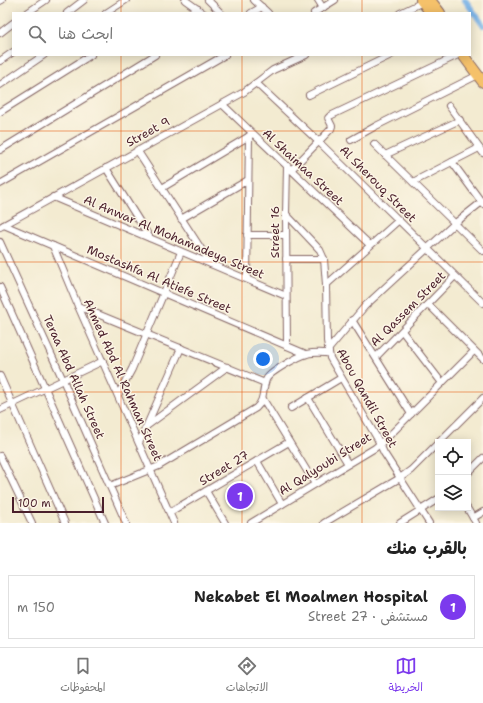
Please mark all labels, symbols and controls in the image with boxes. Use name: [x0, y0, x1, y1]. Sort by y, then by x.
search box: [12, 12, 471, 56]
icon: search: [26, 23, 48, 45]
text: ابحث هنا: [58, 24, 113, 44]
street label: Street 9: [123, 113, 173, 151]
street label: Al Shaimaa Street: [259, 125, 347, 209]
street label: Al Sherouq Street: [336, 142, 420, 226]
street label: Al Anwar Al Mohamadeya Street: [81, 192, 267, 282]
street label: Street 16: [267, 206, 283, 258]
street label: Mostashfa Al Atiefe Street: [84, 241, 234, 317]
street label: Al Qassem Street: [367, 268, 449, 350]
street label: Ahmed Abd Al Rahman Street: [80, 296, 166, 464]
street label: Teraa Abd Allah Street: [39, 313, 109, 441]
street label: Abou Qandil Street: [333, 345, 401, 451]
your location: [253, 349, 273, 369]
street label: Al Qalyoubi Street: [276, 429, 374, 499]
map controls: [435, 439, 471, 511]
button: locate: [435, 439, 471, 475]
street label: Street 27: [196, 447, 252, 489]
button: layers: [435, 475, 471, 511]
pin: 1: [227, 481, 253, 511]
scale bar: [12, 495, 104, 514]
text: 100 m: [18, 496, 51, 511]
text: بالقرب منك: [387, 537, 467, 559]
text: Nekabet El Moalmen Hospital: [194, 587, 428, 607]
text: 150 m: [17, 599, 55, 616]
text: 1: [450, 599, 456, 616]
text: مستشفى · Street 27: [308, 608, 428, 625]
tab: المحفوظات: [60, 655, 105, 697]
tab: الاتجاهات: [226, 655, 268, 697]
tab: الخريطة: [389, 655, 423, 697]

